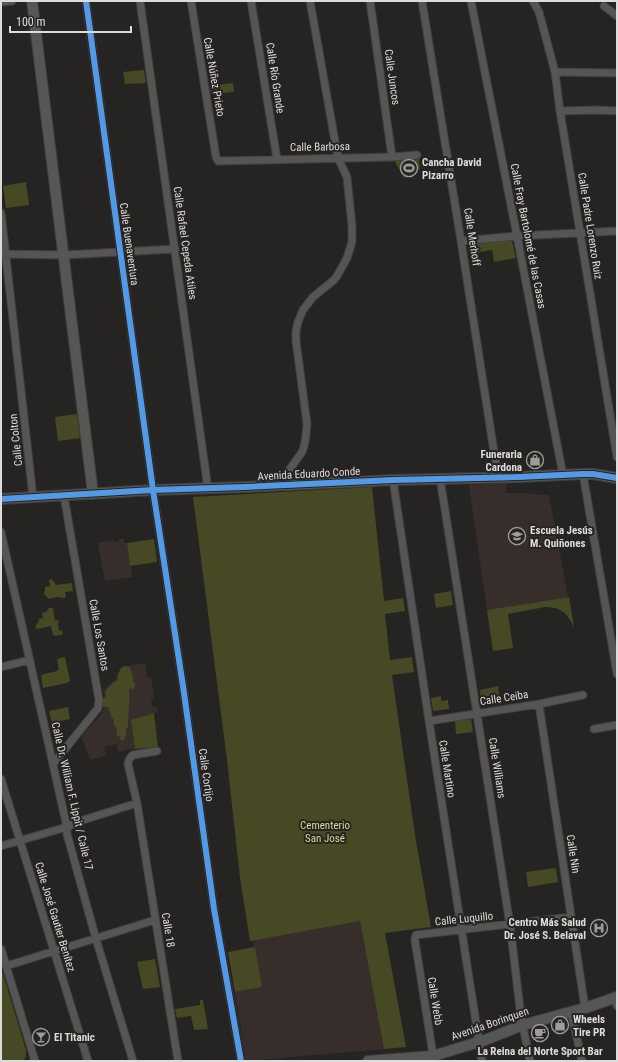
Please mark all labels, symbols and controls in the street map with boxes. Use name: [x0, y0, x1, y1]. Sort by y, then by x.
scale bar: [10, 8, 131, 34]
text: 100 m: [16, 15, 46, 29]
street label: Calle Núñez Prieto: [201, 36, 227, 118]
street label: Calle Río Grande: [263, 42, 287, 114]
street label: Calle Juncos: [382, 48, 402, 106]
street label: Calle Barbosa: [290, 140, 350, 154]
place label: Cancha David Pizarro: [422, 156, 482, 182]
sports icon: Cancha David Pizarro: [399, 158, 419, 178]
street label: Calle Fray Bartolomé de las Casas: [508, 162, 548, 310]
street label: Calle Padre Lorenzo Ruiz: [575, 172, 605, 280]
street label: Calle Rafael Cepeda Atiles: [171, 186, 199, 300]
street label: Calle Buenaventura: [117, 202, 141, 286]
street label: Calle Merhoff: [461, 207, 483, 268]
street label: Calle Colton: [7, 413, 25, 467]
place label: Funeraria Cardona: [481, 448, 522, 474]
shop icon: Funeraria Cardona: [525, 450, 545, 470]
street label: Avenida Eduardo Conde: [257, 465, 361, 483]
place label: Escuela Jesús M. Quiñones: [530, 524, 593, 550]
school or university icon: Escuela Jesús M. Quiñones: [507, 526, 527, 546]
street label: Calle Los Santos: [86, 598, 112, 672]
street label: Calle Ceiba: [479, 688, 529, 708]
street label: Calle Dr. William F. Lippit / Calle 17: [49, 721, 95, 871]
street label: Calle Williams: [486, 737, 508, 799]
street label: Calle Martino: [436, 739, 458, 799]
street label: Calle Cortijo: [196, 748, 216, 803]
park label: Cementerio San José: [300, 819, 350, 845]
street label: Calle Nin: [564, 834, 582, 874]
street label: Calle José Gautier Benítez: [32, 861, 78, 974]
street label: Calle Luquillo: [434, 909, 494, 929]
street label: Calle 18: [159, 912, 177, 948]
place label: Centro Más Salud Dr. José S. Belaval: [504, 916, 586, 942]
hospital icon: Centro Más Salud Dr. José S. Belaval: [589, 918, 609, 938]
street label: Calle Webb: [425, 976, 445, 1026]
street label: Avenida Borinquen: [450, 1005, 530, 1043]
place label: Wheels Tire PR: [573, 1013, 605, 1039]
shop icon: Wheels Tire PR: [550, 1015, 570, 1035]
cafe icon: La Reina del Norte Sport Bar: [530, 1023, 550, 1043]
bar icon: El Titanic: [31, 1027, 51, 1047]
place label: El Titanic: [54, 1031, 95, 1044]
place label: La Reina del Norte Sport Bar: [477, 1045, 603, 1058]

